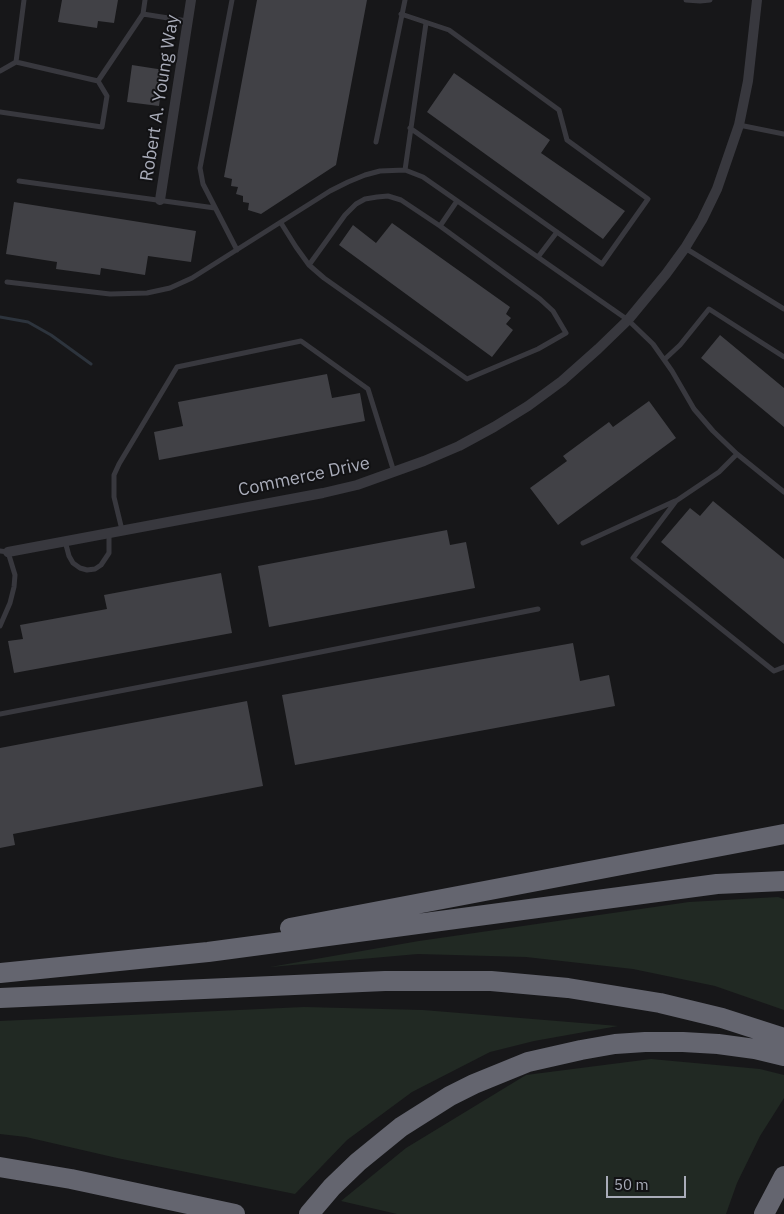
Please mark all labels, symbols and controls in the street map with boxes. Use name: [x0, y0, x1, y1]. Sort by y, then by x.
street label: Robert A. Young Way: [136, 13, 184, 183]
street label: Commerce Drive: [236, 453, 372, 501]
scale bar: [609, 1166, 689, 1198]
text: 50 m: [614, 1175, 649, 1194]

